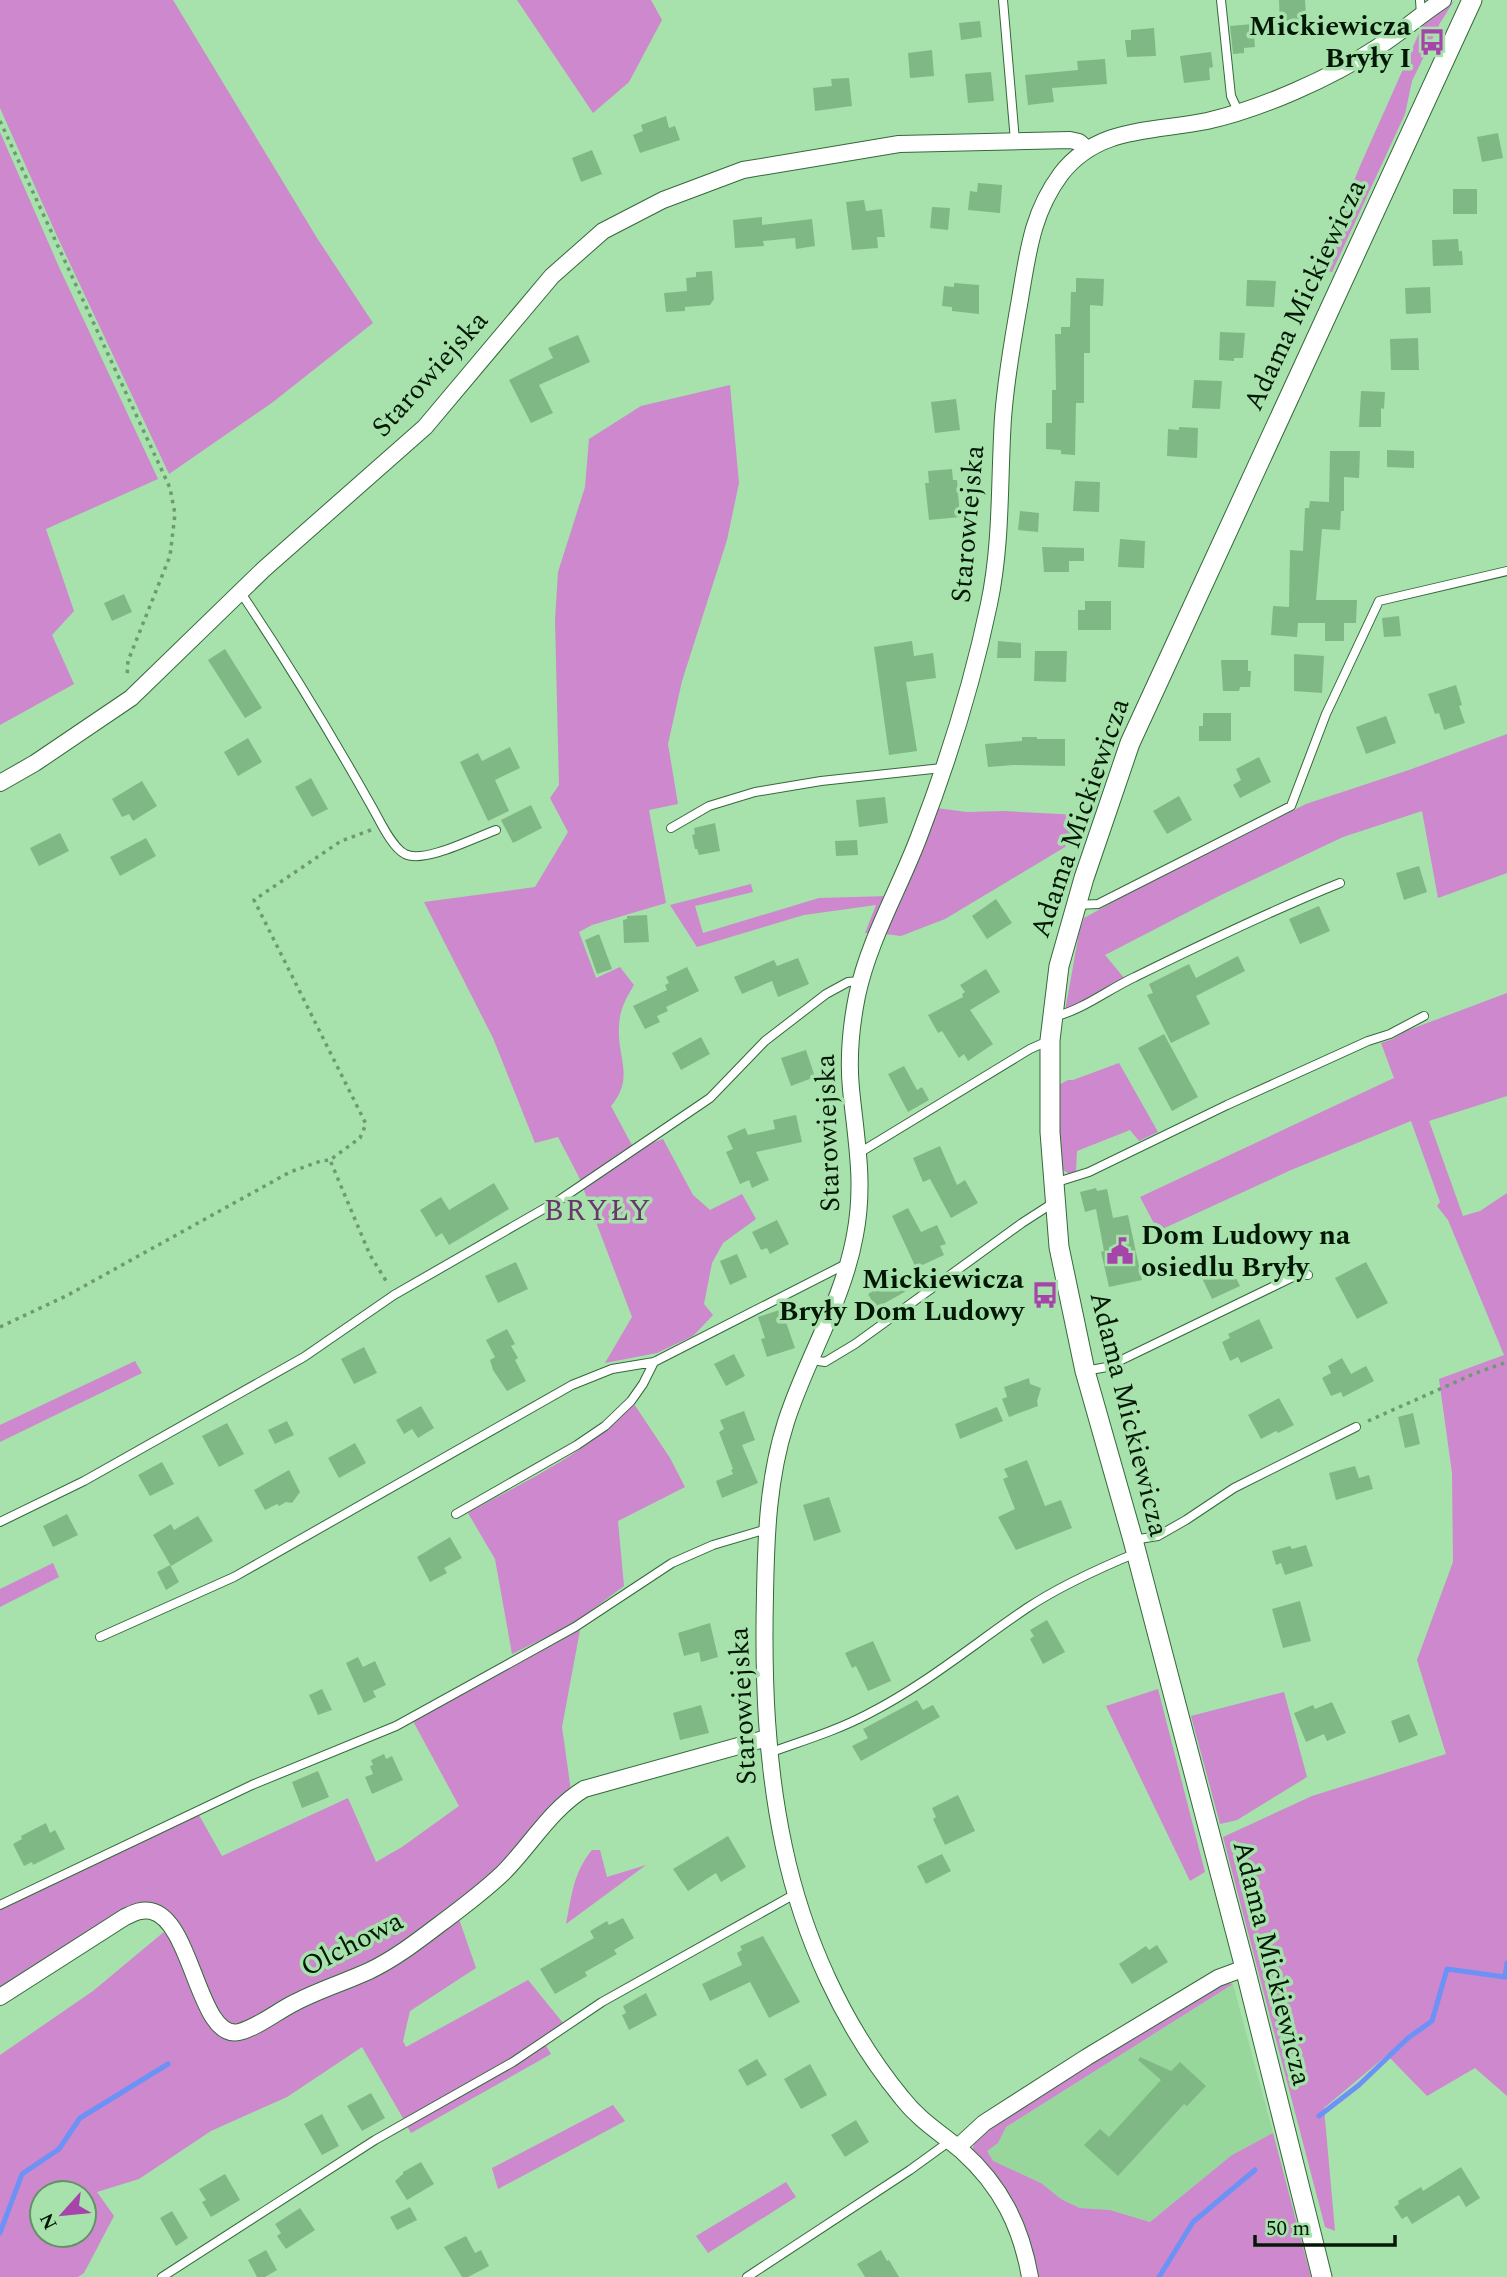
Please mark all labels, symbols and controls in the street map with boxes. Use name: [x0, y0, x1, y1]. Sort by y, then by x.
place label: Mickiewicza Bryły I: [1249, 5, 1412, 80]
bus stop icon: Mickiewicza Bryły I: [1417, 27, 1447, 57]
street label: Adama Mickiewicza: [1232, 172, 1378, 418]
street label: Starowiejska: [361, 301, 499, 447]
street label: Starowiejska: [940, 443, 996, 605]
street label: Adama Mickiewicza: [1019, 692, 1141, 944]
street label: Starowiejska: [804, 1053, 852, 1213]
district label: BRYŁY: [544, 1188, 652, 1234]
place label: Dom Ludowy na osiedlu Bryły: [1141, 1214, 1351, 1289]
public building icon: Dom Ludowy na osiedlu Bryły: [1105, 1236, 1135, 1266]
place label: Mickiewicza Bryły Dom Ludowy: [778, 1258, 1026, 1333]
bus stop icon: Mickiewicza Bryły Dom Ludowy: [1030, 1280, 1060, 1310]
street label: Adama Mickiewicza: [1078, 1287, 1180, 1541]
street label: Starowiejska: [717, 1626, 769, 1786]
street label: Adama Mickiewicza: [1221, 1836, 1323, 2090]
street label: Olchowa: [293, 1900, 411, 1988]
north arrow: [28, 2179, 98, 2249]
scale bar: [1255, 2204, 1395, 2248]
text: N: [33, 2208, 66, 2235]
text: 50 m: [1266, 2213, 1310, 2245]

